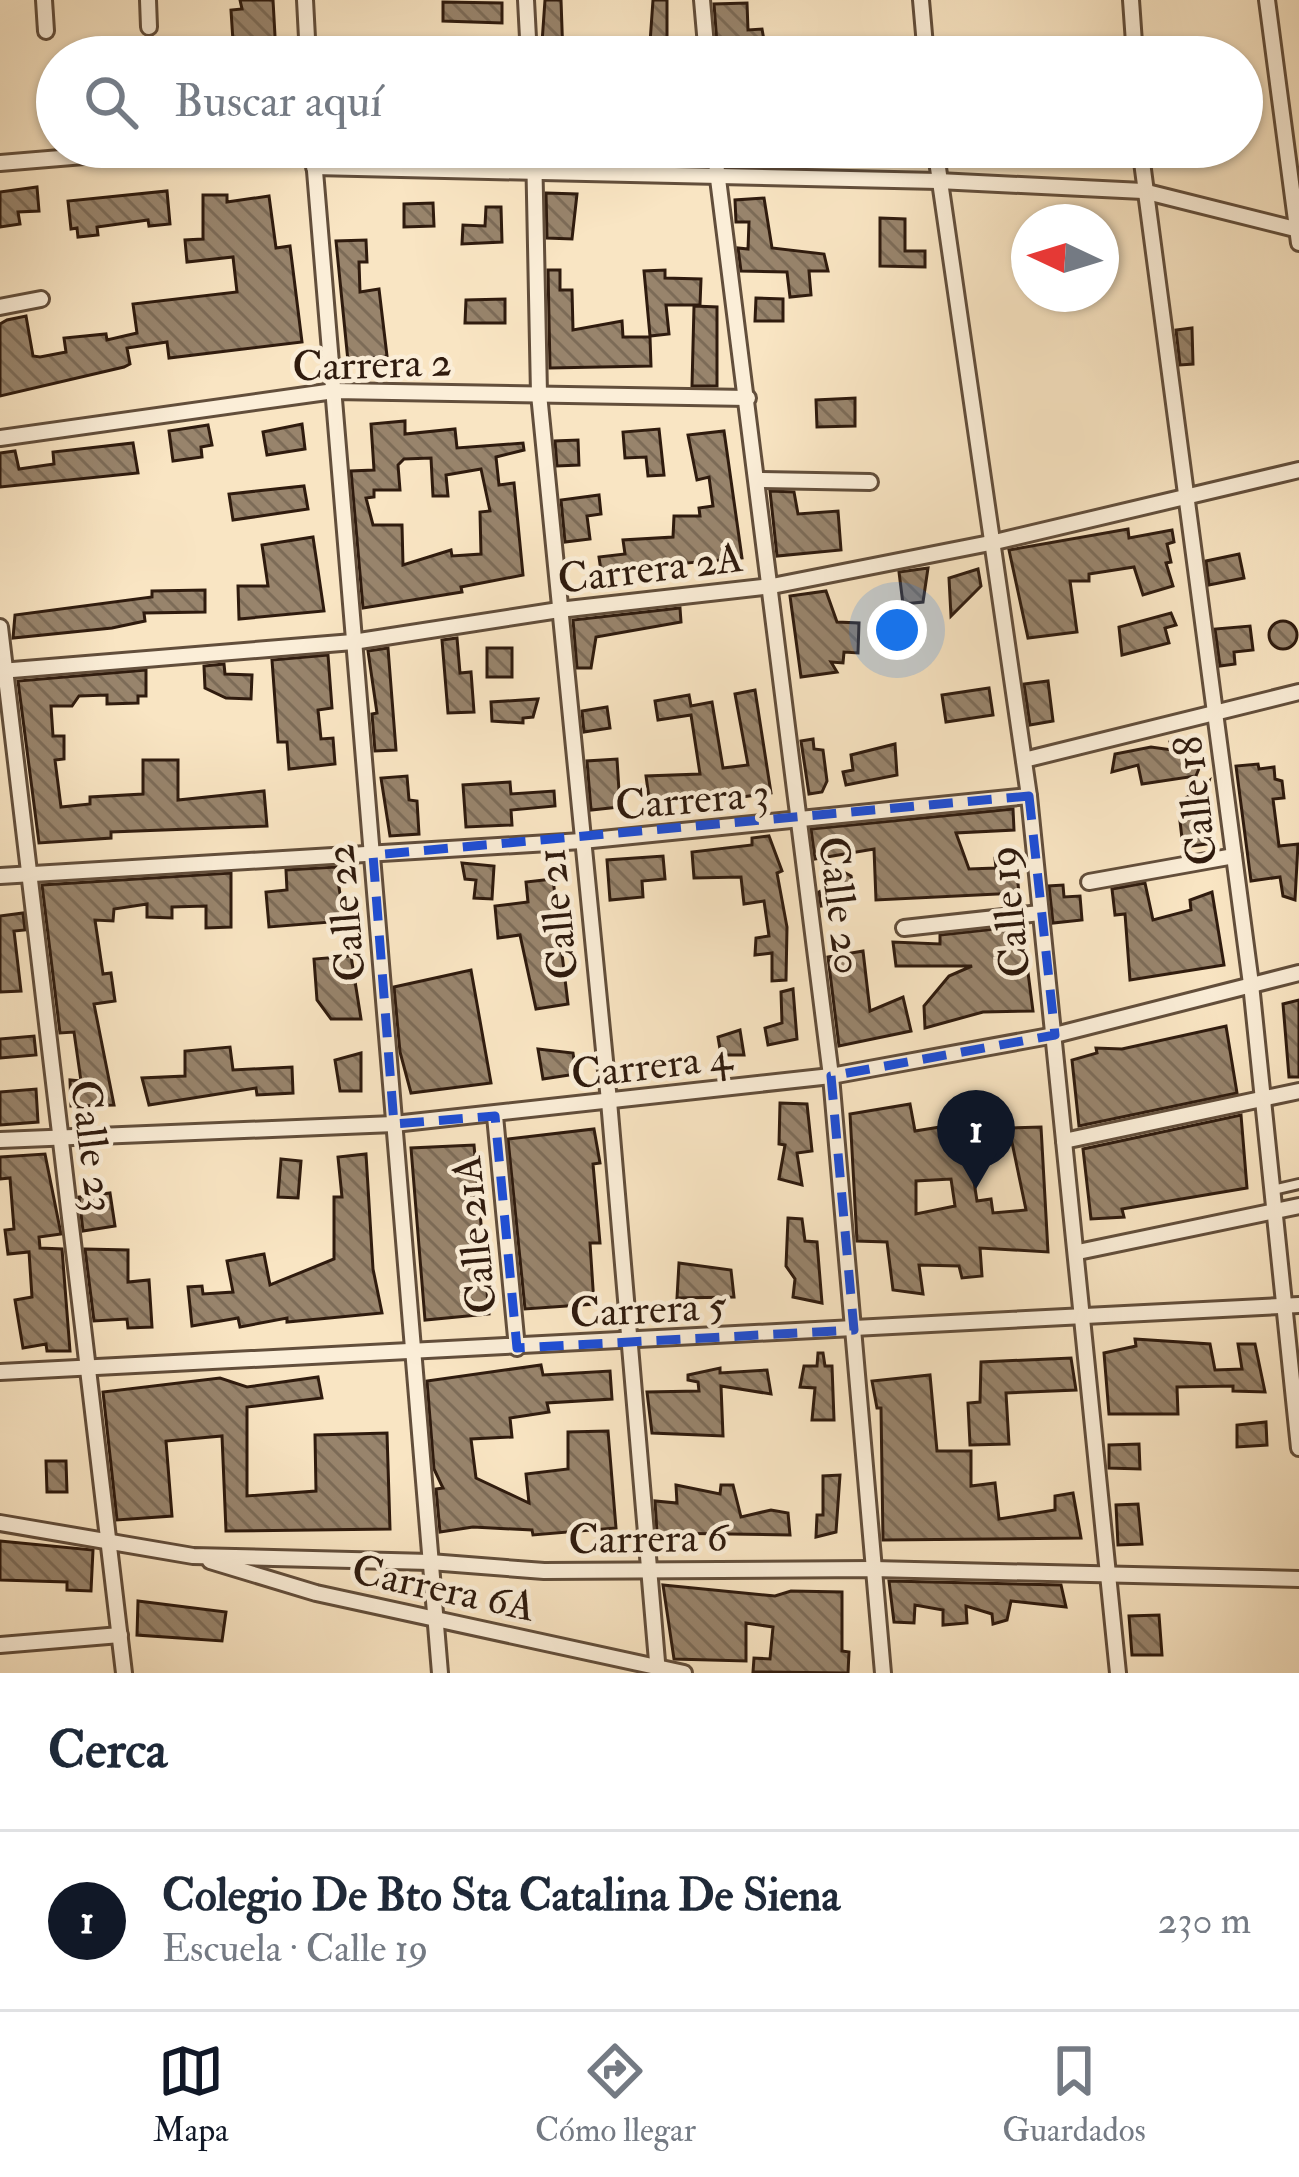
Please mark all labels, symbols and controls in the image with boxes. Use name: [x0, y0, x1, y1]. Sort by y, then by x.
search box: [36, 36, 1263, 168]
icon: search: [78, 69, 144, 135]
text: Buscar aquí: [174, 74, 382, 130]
north arrow: [1011, 204, 1119, 312]
street label: Carrera 2: [291, 336, 453, 394]
street label: Carrera 2A: [555, 532, 746, 606]
your location: [867, 600, 927, 660]
street label: Calle 18: [1162, 733, 1230, 869]
street label: Carrera 3: [613, 767, 771, 833]
street label: Calle 20: [806, 833, 874, 977]
street label: Calle 22: [314, 842, 378, 984]
street label: Calle 19: [977, 843, 1043, 980]
street label: Calle 21: [525, 845, 591, 982]
street label: Carrera 4: [568, 1030, 737, 1102]
street label: Calle 23: [58, 1077, 126, 1215]
pin: 1: [937, 1090, 1015, 1189]
street label: Calle 21A: [441, 1153, 509, 1316]
street label: Carrera 5: [568, 1280, 728, 1340]
street label: Carrera 6: [568, 1512, 730, 1566]
street label: Carrera 6A: [347, 1544, 540, 1634]
text: Cerca: [48, 1719, 167, 1783]
text: Colegio De Bto Sta Catalina De Siena: [162, 1868, 840, 1924]
text: 1: [80, 1896, 94, 1945]
text: 230 m: [1158, 1896, 1251, 1945]
text: Escuela · Calle 19: [162, 1924, 428, 1973]
tab: Mapa: [153, 2038, 229, 2151]
tab: Cómo llegar: [535, 2038, 696, 2151]
tab: Guardados: [1002, 2038, 1146, 2151]

